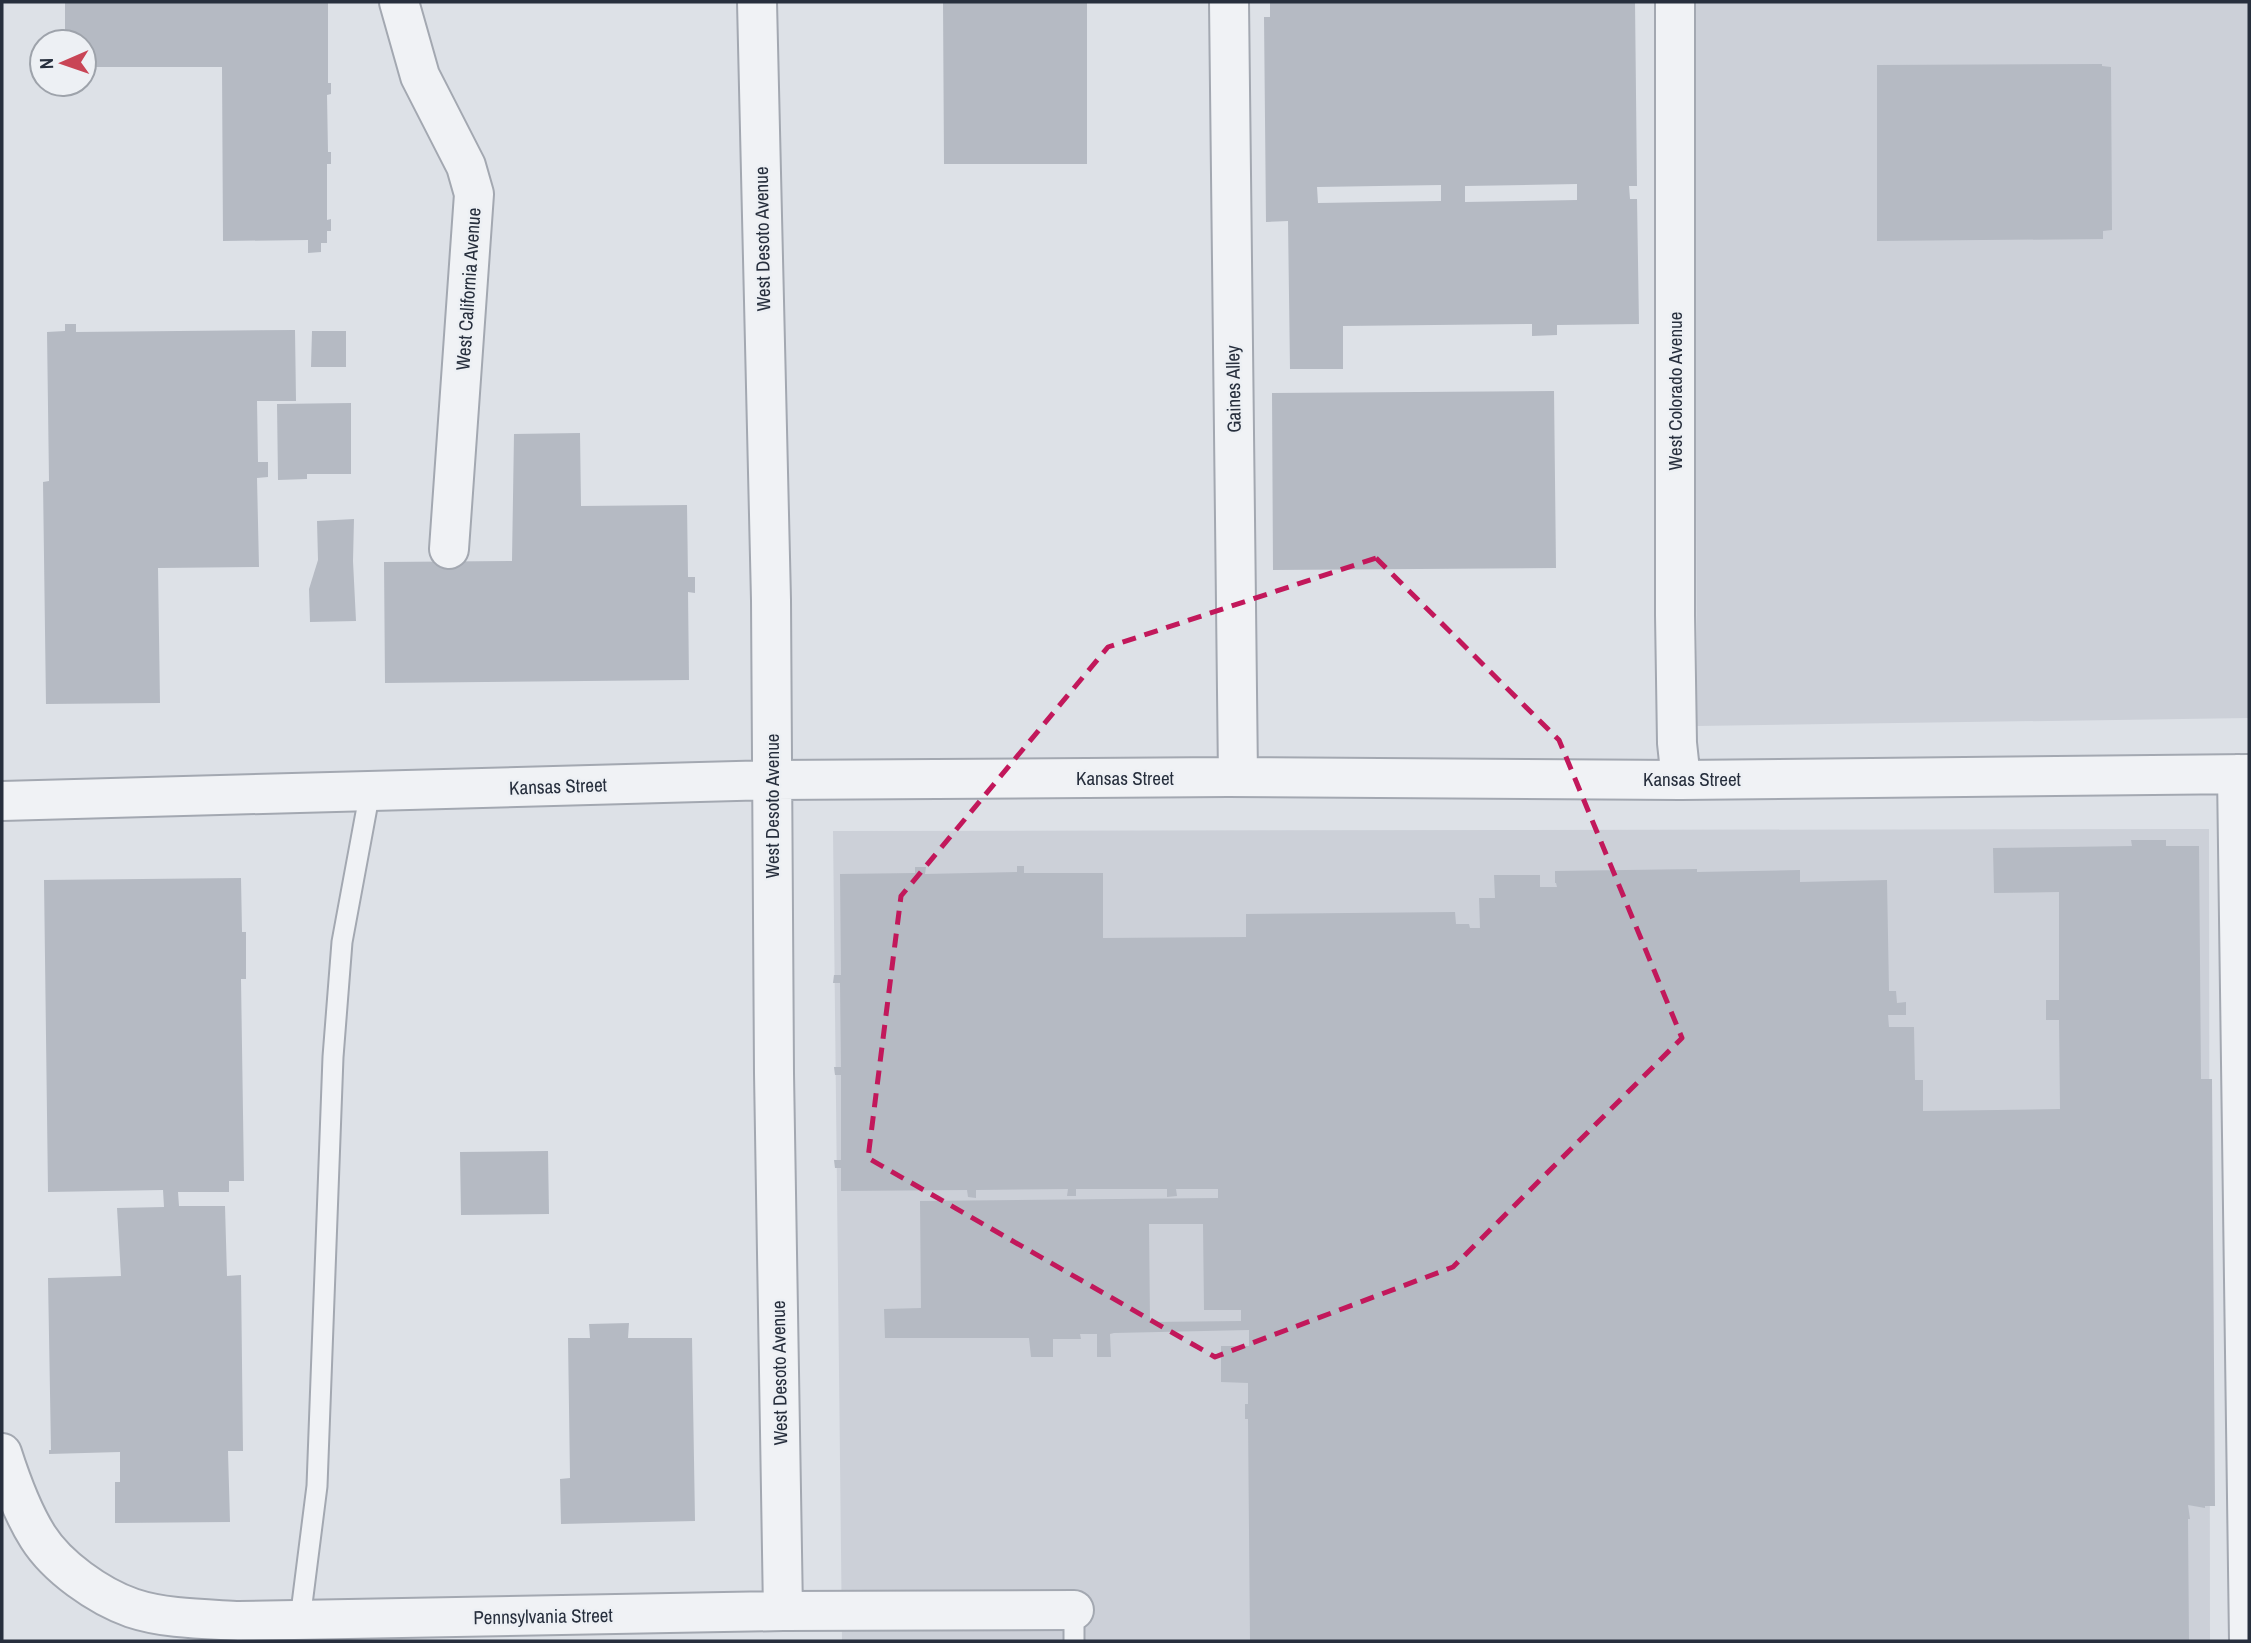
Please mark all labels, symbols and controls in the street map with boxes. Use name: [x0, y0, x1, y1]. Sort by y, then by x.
north arrow: [28, 28, 98, 98]
text: N: [33, 58, 59, 70]
street label: West Desoto Avenue: [748, 166, 776, 312]
street label: West California Avenue: [449, 207, 487, 371]
street label: West Colorado Avenue: [1662, 312, 1688, 470]
street label: Gaines Alley: [1219, 345, 1247, 433]
street label: West Desoto Avenue: [759, 734, 785, 878]
street label: Kansas Street: [1076, 765, 1175, 791]
street label: Kansas Street: [1643, 766, 1742, 792]
street label: Kansas Street: [509, 771, 608, 801]
street label: West Desoto Avenue: [765, 1300, 793, 1446]
street label: Pennsylvania Street: [473, 1602, 614, 1630]

